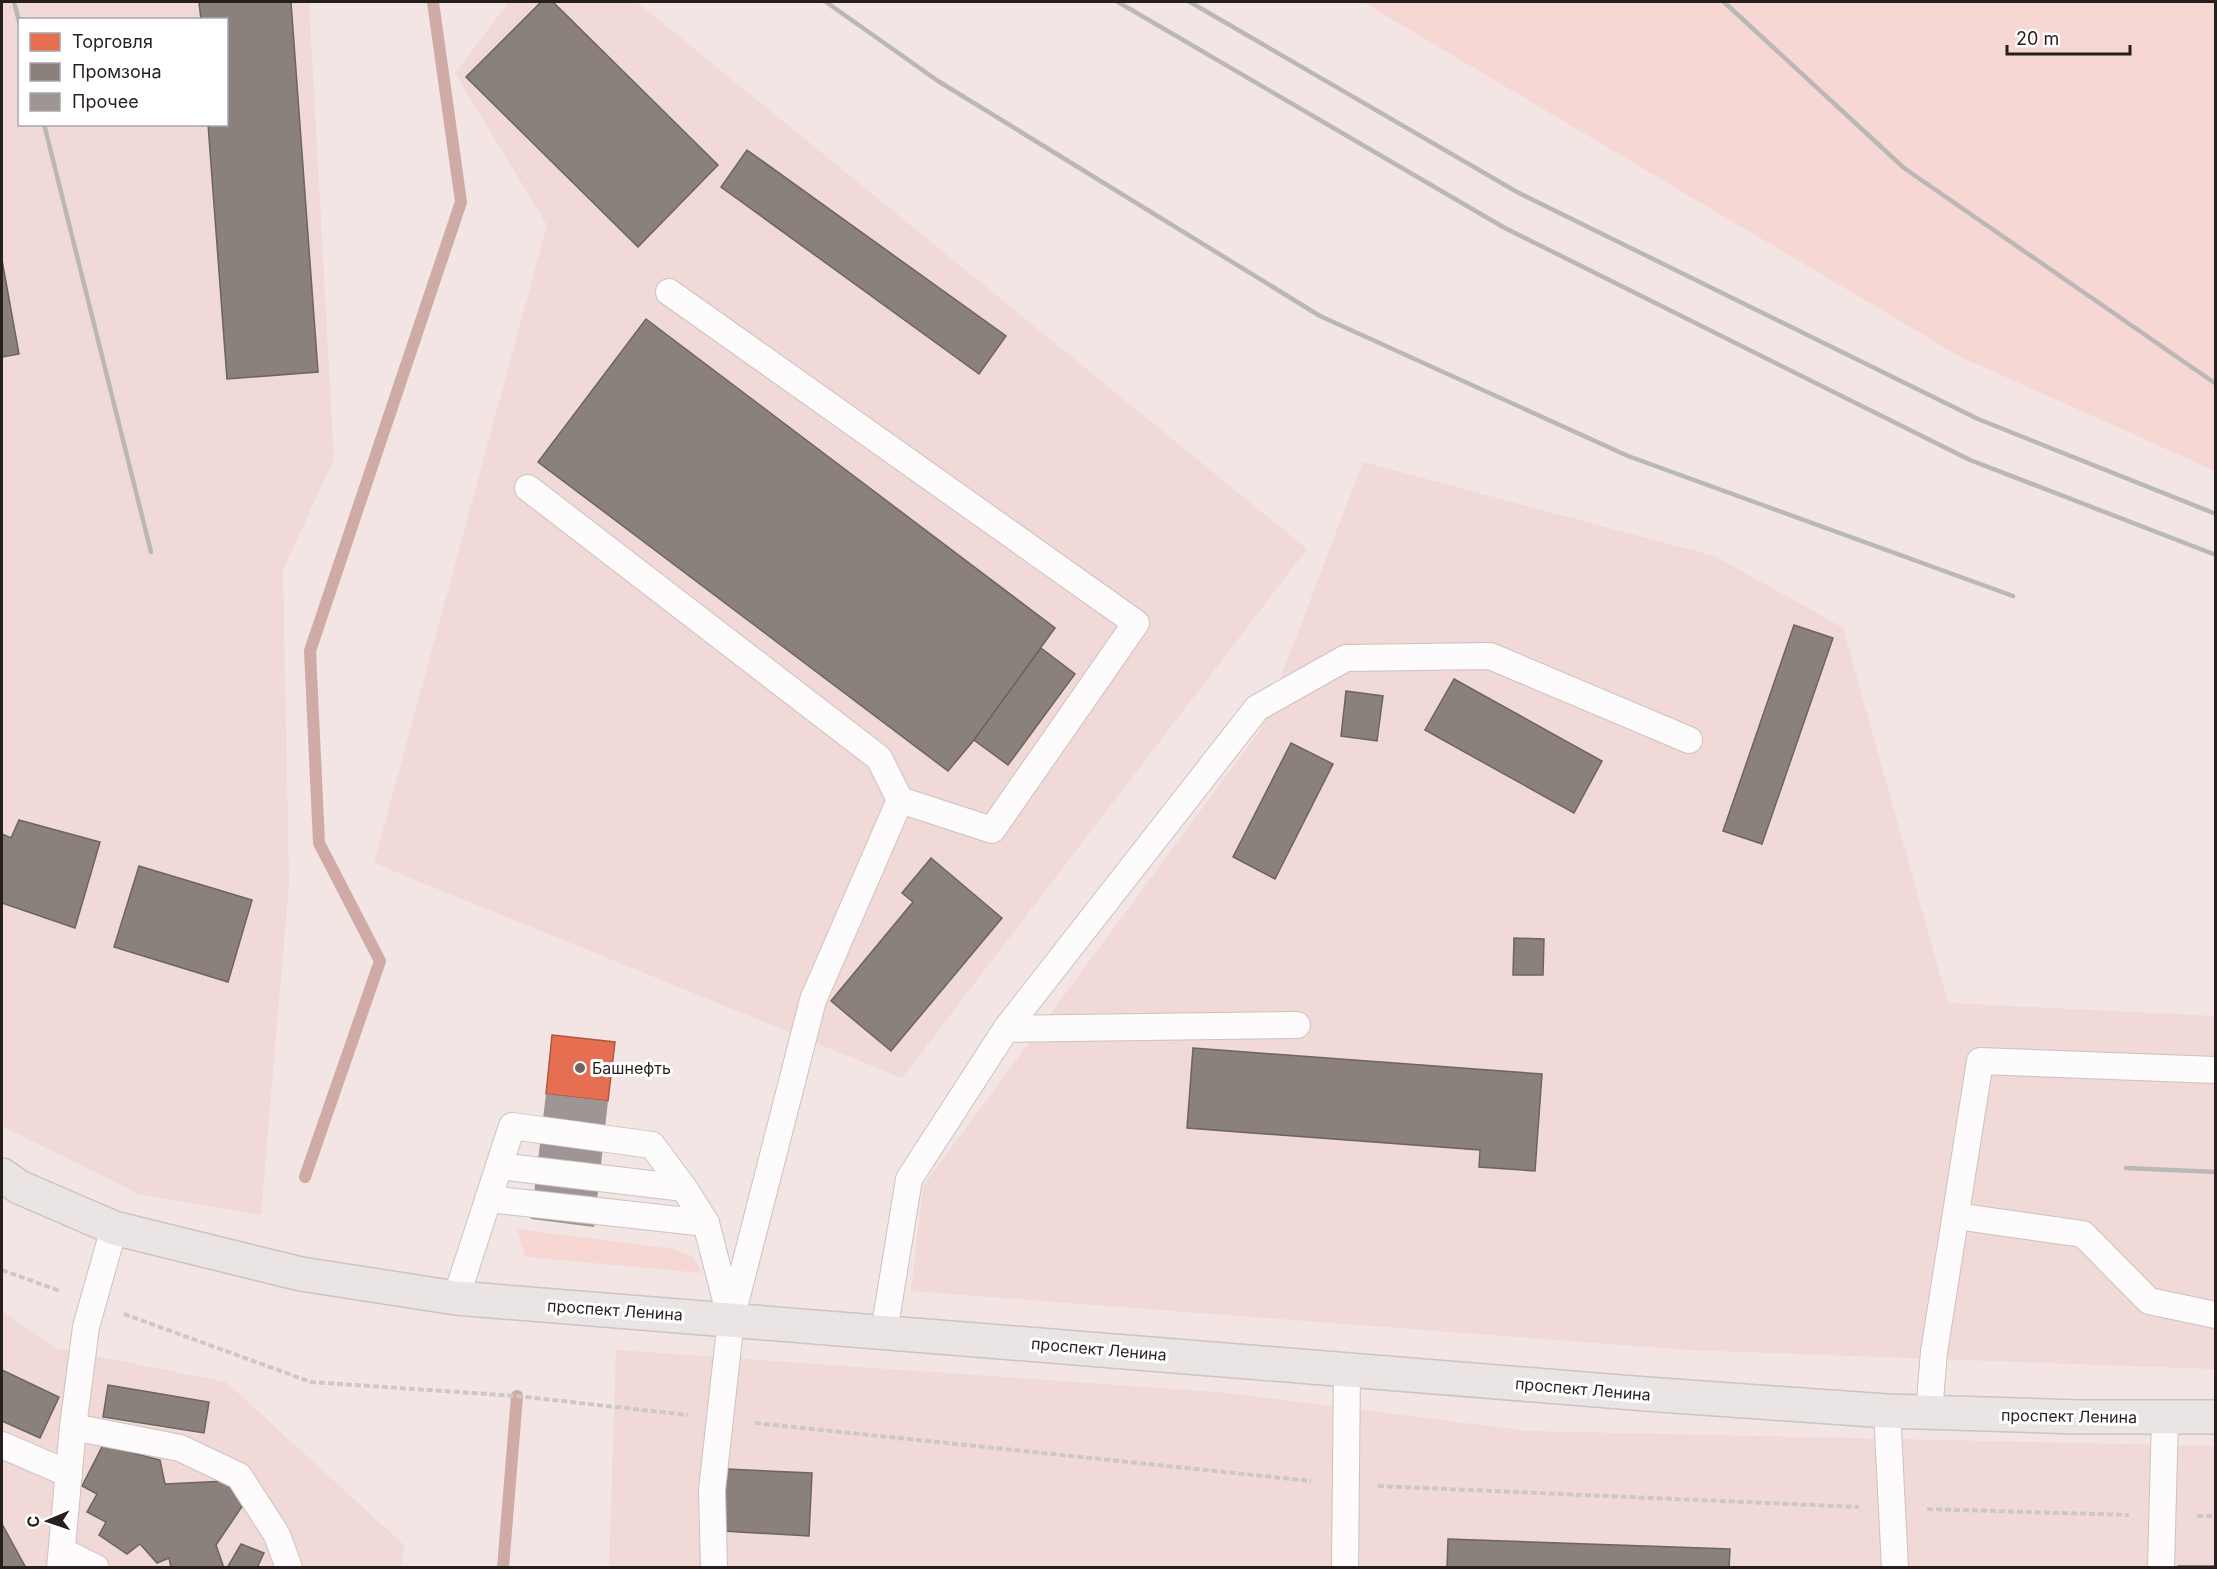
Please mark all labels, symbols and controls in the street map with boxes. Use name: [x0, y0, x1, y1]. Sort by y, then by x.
legend: [18, 18, 228, 126]
scale bar: [2007, 18, 2130, 56]
text: 20 m: [2016, 28, 2059, 49]
text: Торговля: [72, 31, 153, 52]
text: Промзона: [72, 61, 162, 82]
text: Прочее: [72, 91, 139, 112]
place label: Башнефть: [592, 1058, 671, 1078]
marker: Башнефть: [573, 1061, 587, 1075]
street label: проспект Ленина: [546, 1295, 684, 1325]
street label: проспект Ленина: [1030, 1333, 1168, 1365]
street label: проспект Ленина: [1514, 1373, 1652, 1405]
street label: проспект Ленина: [2001, 1405, 2137, 1427]
north arrow: [18, 1491, 78, 1551]
text: С: [23, 1515, 43, 1528]

